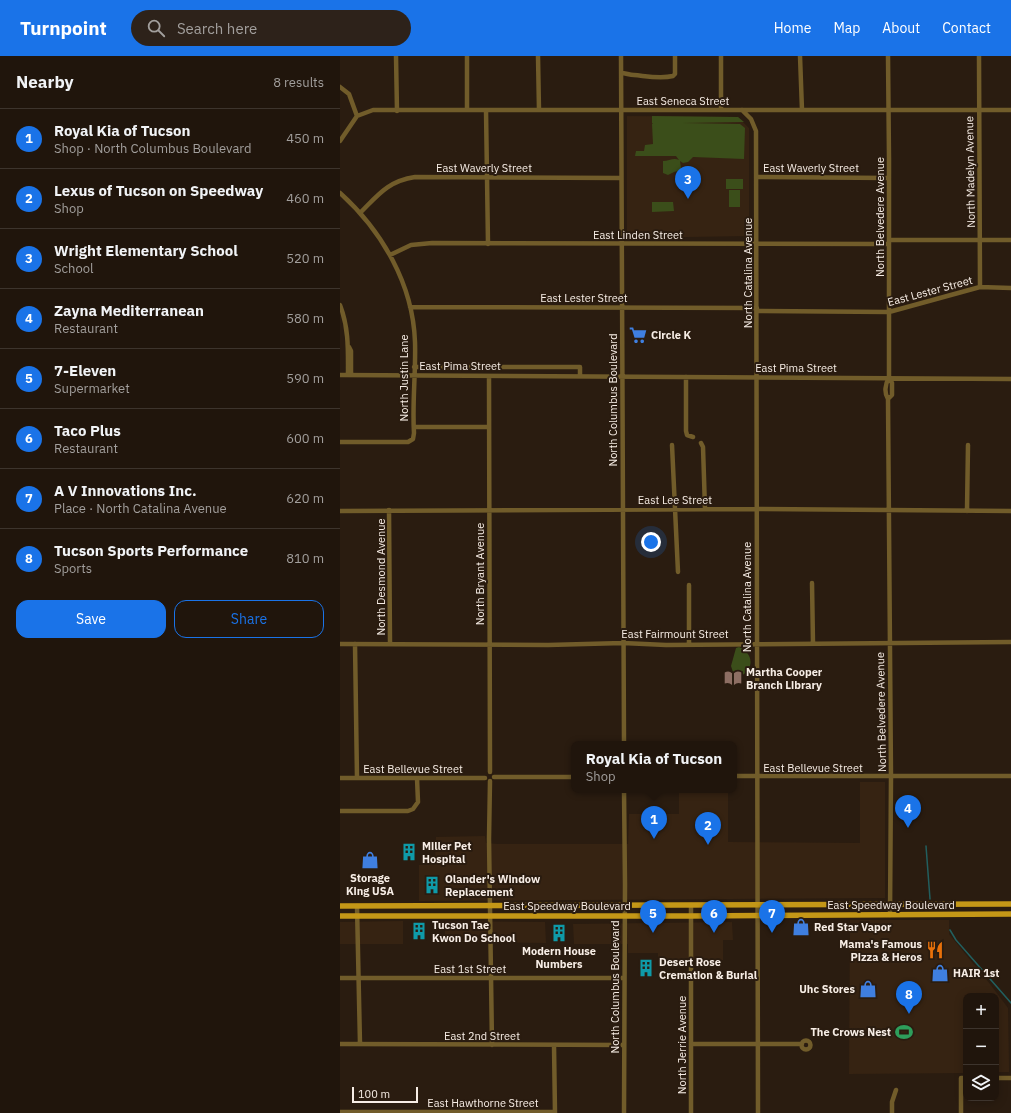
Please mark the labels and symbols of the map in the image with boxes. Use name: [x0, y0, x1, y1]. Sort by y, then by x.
street label: East Seneca Street: [637, 94, 730, 108]
street label: North Madelyn Avenue: [962, 116, 978, 228]
street label: North Belvedere Avenue: [873, 157, 887, 277]
street label: East Waverly Street: [436, 161, 532, 175]
street label: East Waverly Street: [763, 161, 859, 175]
pin: 3: [675, 166, 701, 199]
street label: North Catalina Avenue: [741, 218, 755, 328]
street label: East Linden Street: [593, 228, 683, 242]
street label: East Lester Street: [886, 273, 974, 309]
street label: East Lester Street: [540, 291, 628, 305]
supermarket icon: Circle K: [628, 325, 648, 345]
place label: Circle K: [651, 328, 691, 342]
street label: North Columbus Boulevard: [606, 333, 620, 467]
street label: North Justin Lane: [397, 335, 411, 421]
street label: East Pima Street: [419, 359, 501, 373]
street label: East Pima Street: [755, 361, 837, 375]
street label: East Lee Street: [638, 493, 712, 507]
street label: North Desmond Avenue: [374, 518, 388, 636]
street label: North Bryant Avenue: [473, 523, 487, 625]
your location: [641, 532, 661, 552]
street label: North Catalina Avenue: [740, 542, 754, 652]
street label: East Fairmount Street: [621, 627, 729, 641]
street label: North Belvedere Avenue: [873, 652, 889, 772]
place label: Martha Cooper Branch Library: [746, 665, 823, 692]
library icon: Martha Cooper Branch Library: [723, 668, 743, 688]
street label: East Bellevue Street: [763, 761, 863, 775]
street label: East Bellevue Street: [363, 762, 463, 776]
pin: 4: [895, 795, 921, 828]
pin: 1: [641, 806, 667, 839]
pin: 2: [695, 812, 721, 845]
place label: Miller Pet Hospital: [422, 839, 471, 866]
building icon: Miller Pet Hospital: [399, 842, 419, 862]
shop icon: Storage King USA: [360, 850, 380, 870]
place label: Storage King USA: [346, 871, 394, 898]
place label: Olander's Window Replacement: [445, 872, 541, 899]
building icon: Olander's Window Replacement: [422, 875, 442, 895]
street label: East Speedway Boulevard: [827, 898, 955, 912]
street label: East Speedway Boulevard: [503, 899, 631, 913]
pin: 5: [640, 900, 666, 933]
pin: 6: [701, 900, 727, 933]
pin: 7: [759, 900, 785, 933]
shop icon: Red Star Vapor: [791, 917, 811, 937]
place label: Tucson Tae Kwon Do School: [432, 918, 516, 945]
street label: North Columbus Boulevard: [608, 920, 622, 1054]
place label: Red Star Vapor: [814, 920, 892, 934]
building icon: Tucson Tae Kwon Do School: [409, 921, 429, 941]
building icon: Modern House Numbers: [549, 923, 569, 943]
place label: Mama's Famous Pizza & Heros: [839, 937, 922, 964]
restaurant icon: Mama's Famous Pizza & Heros: [925, 940, 945, 960]
place label: Modern House Numbers: [522, 944, 596, 971]
place label: Desert Rose Cremation & Burial: [659, 955, 758, 982]
building icon: Desert Rose Cremation & Burial: [636, 958, 656, 978]
street label: East 1st Street: [434, 962, 506, 976]
shop icon: HAIR 1st: [930, 963, 950, 983]
place label: HAIR 1st: [953, 966, 1000, 980]
shop icon: Uhc Stores: [858, 979, 878, 999]
pin: 8: [896, 981, 922, 1014]
place label: Uhc Stores: [799, 982, 855, 996]
street label: North Jerrie Avenue: [675, 996, 689, 1094]
sports icon: The Crows Nest: [894, 1022, 914, 1042]
place label: The Crows Nest: [810, 1025, 891, 1039]
street label: East 2nd Street: [444, 1029, 520, 1043]
scale bar: [352, 1085, 418, 1104]
street label: East Hawthorne Street: [427, 1096, 539, 1110]

